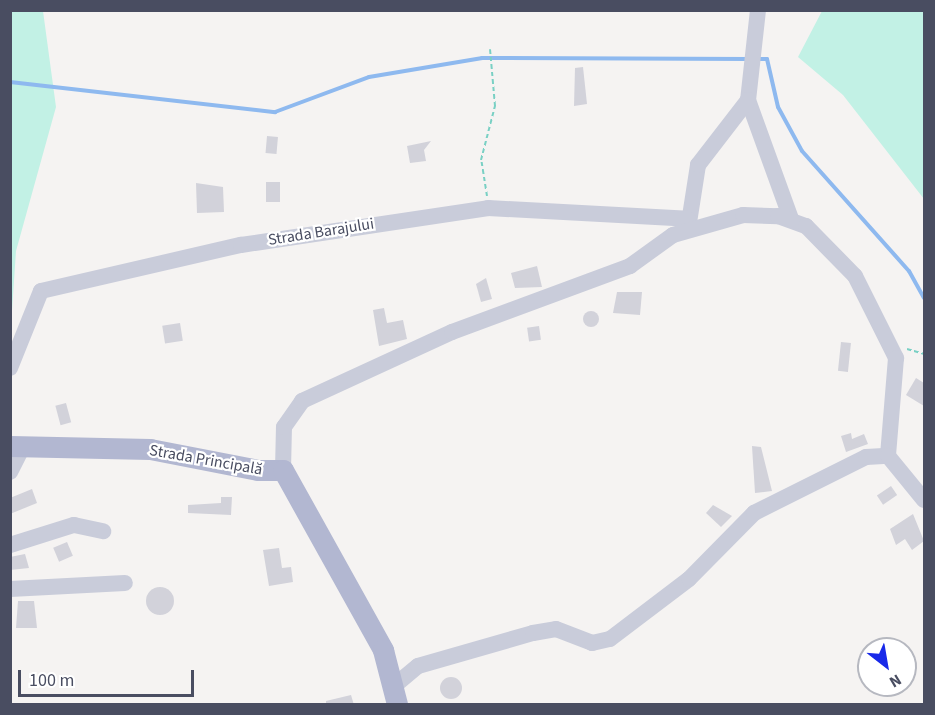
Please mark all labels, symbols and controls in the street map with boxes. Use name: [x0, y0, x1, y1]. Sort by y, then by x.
street label: Strada Barajului: [267, 214, 375, 250]
street label: Strada Principală: [148, 441, 264, 479]
north arrow: [857, 637, 917, 697]
scale bar: [21, 658, 196, 696]
text: 100 m: [29, 668, 74, 693]
text: N: [885, 669, 905, 693]

